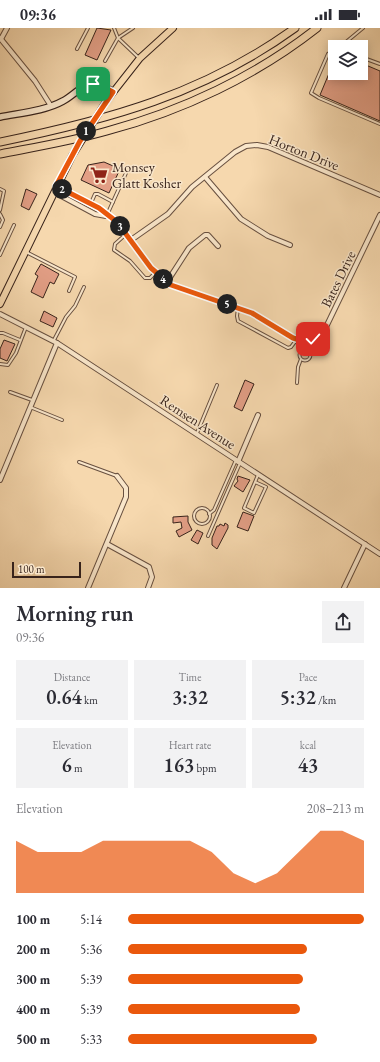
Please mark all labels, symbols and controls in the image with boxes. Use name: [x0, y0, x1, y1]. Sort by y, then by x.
text: 09:36: [20, 5, 56, 24]
map controls: [328, 40, 368, 80]
button: layers: [328, 40, 368, 80]
pin: [76, 67, 110, 101]
icon: arrive: [82, 73, 104, 95]
pin: 1: [76, 121, 96, 141]
text: 1: [83, 124, 89, 138]
street label: Horton Drive: [266, 130, 342, 174]
place label: Monsey Glatt Kosher: [112, 158, 181, 192]
supermarket icon: Monsey Glatt Kosher: [89, 165, 109, 185]
pin: 2: [52, 179, 72, 199]
text: 2: [59, 182, 65, 196]
pin: 3: [110, 216, 130, 236]
text: 3: [117, 219, 123, 233]
street label: Bates Drive: [317, 247, 360, 310]
pin: 4: [153, 269, 173, 289]
text: 4: [160, 272, 166, 286]
pin: 5: [217, 294, 237, 314]
text: 5: [224, 297, 230, 311]
pin: [296, 322, 330, 356]
icon: check: [302, 328, 324, 350]
street label: Remsen Avenue: [157, 391, 240, 453]
scale bar: [12, 560, 81, 579]
text: 100 m: [18, 562, 45, 576]
text: Morning run: [16, 599, 134, 628]
button: share: [322, 601, 364, 643]
text: 09:36: [16, 629, 44, 646]
text: Distance: [54, 670, 90, 684]
text: Time: [179, 670, 201, 684]
text: Pace: [299, 670, 317, 684]
text: 0.64: [46, 684, 82, 710]
text: 3:32: [172, 684, 208, 710]
text: 5:32: [280, 684, 316, 710]
text: km: [82, 693, 98, 707]
text: /km: [316, 693, 336, 707]
text: Elevation: [52, 738, 92, 752]
text: Heart rate: [169, 738, 211, 752]
text: kcal: [300, 738, 316, 752]
text: 6: [61, 752, 72, 778]
text: 163: [164, 752, 194, 778]
text: 43: [298, 752, 318, 778]
text: m: [72, 761, 83, 775]
text: bpm: [194, 761, 216, 775]
text: Elevation: [16, 800, 63, 817]
text: 208–213 m: [307, 800, 364, 817]
text: 100 m: [16, 911, 50, 928]
text: 5:14: [80, 911, 102, 928]
text: 200 m: [16, 941, 50, 958]
text: 5:36: [80, 941, 102, 958]
text: 300 m: [16, 971, 50, 988]
text: 5:39: [80, 971, 102, 988]
text: 400 m: [16, 1001, 50, 1018]
text: 5:39: [80, 1001, 102, 1018]
text: 500 m: [16, 1031, 50, 1048]
text: 5:33: [80, 1031, 102, 1048]

